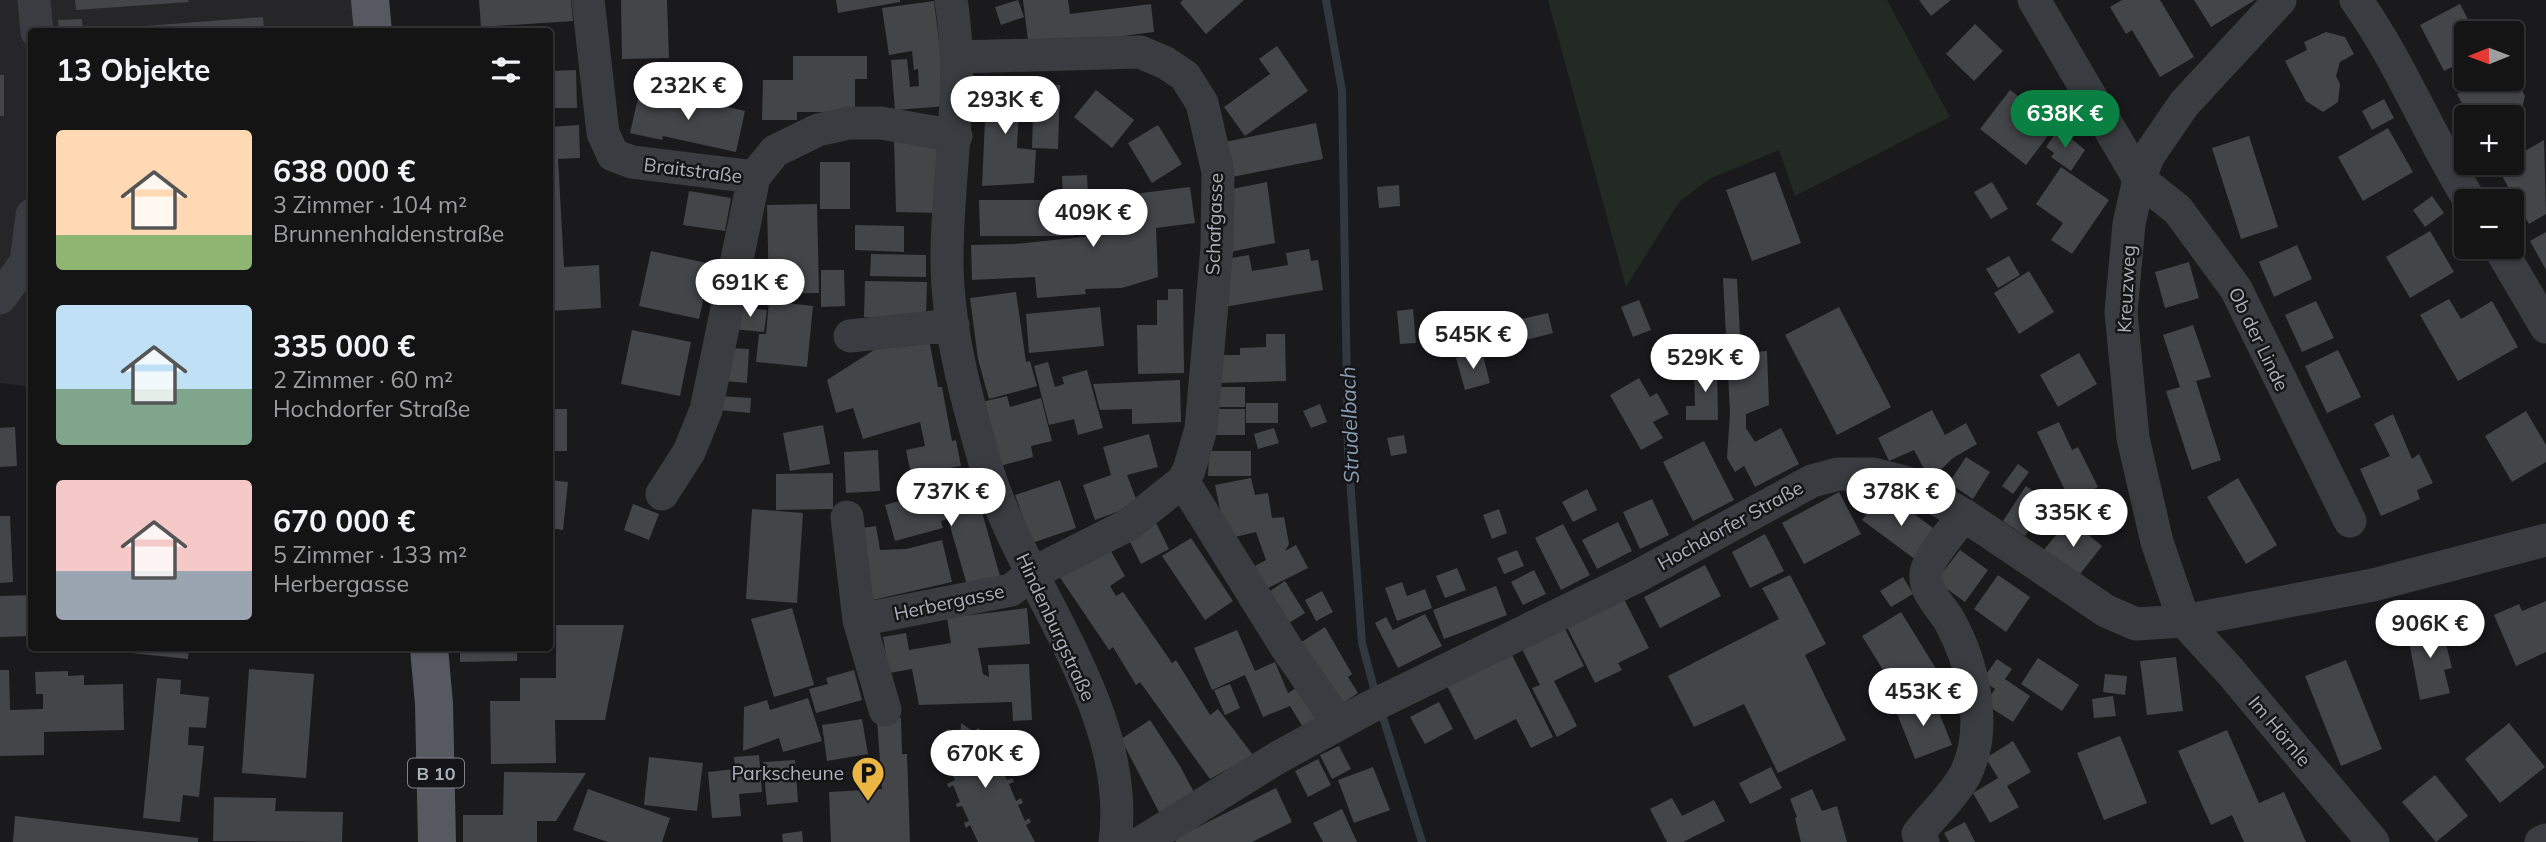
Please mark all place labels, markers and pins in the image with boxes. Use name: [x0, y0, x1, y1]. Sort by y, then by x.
pin: 232K €: [631, 62, 745, 122]
pin: 293K €: [948, 76, 1062, 136]
pin: 638K €: [2008, 90, 2122, 150]
pin: 409K €: [1036, 190, 1150, 249]
pin: 691K €: [693, 260, 807, 319]
pin: 545K €: [1416, 312, 1530, 371]
pin: 529K €: [1648, 334, 1762, 394]
pin: 737K €: [894, 468, 1008, 528]
pin: 378K €: [1844, 468, 1958, 528]
pin: 335K €: [2016, 490, 2130, 549]
pin: 906K €: [2373, 600, 2487, 660]
pin: 453K €: [1866, 668, 1980, 728]
pin: 670K €: [928, 730, 1042, 790]
parking icon: Parkscheune: [849, 754, 887, 803]
place label: Parkscheune: [731, 761, 844, 785]

